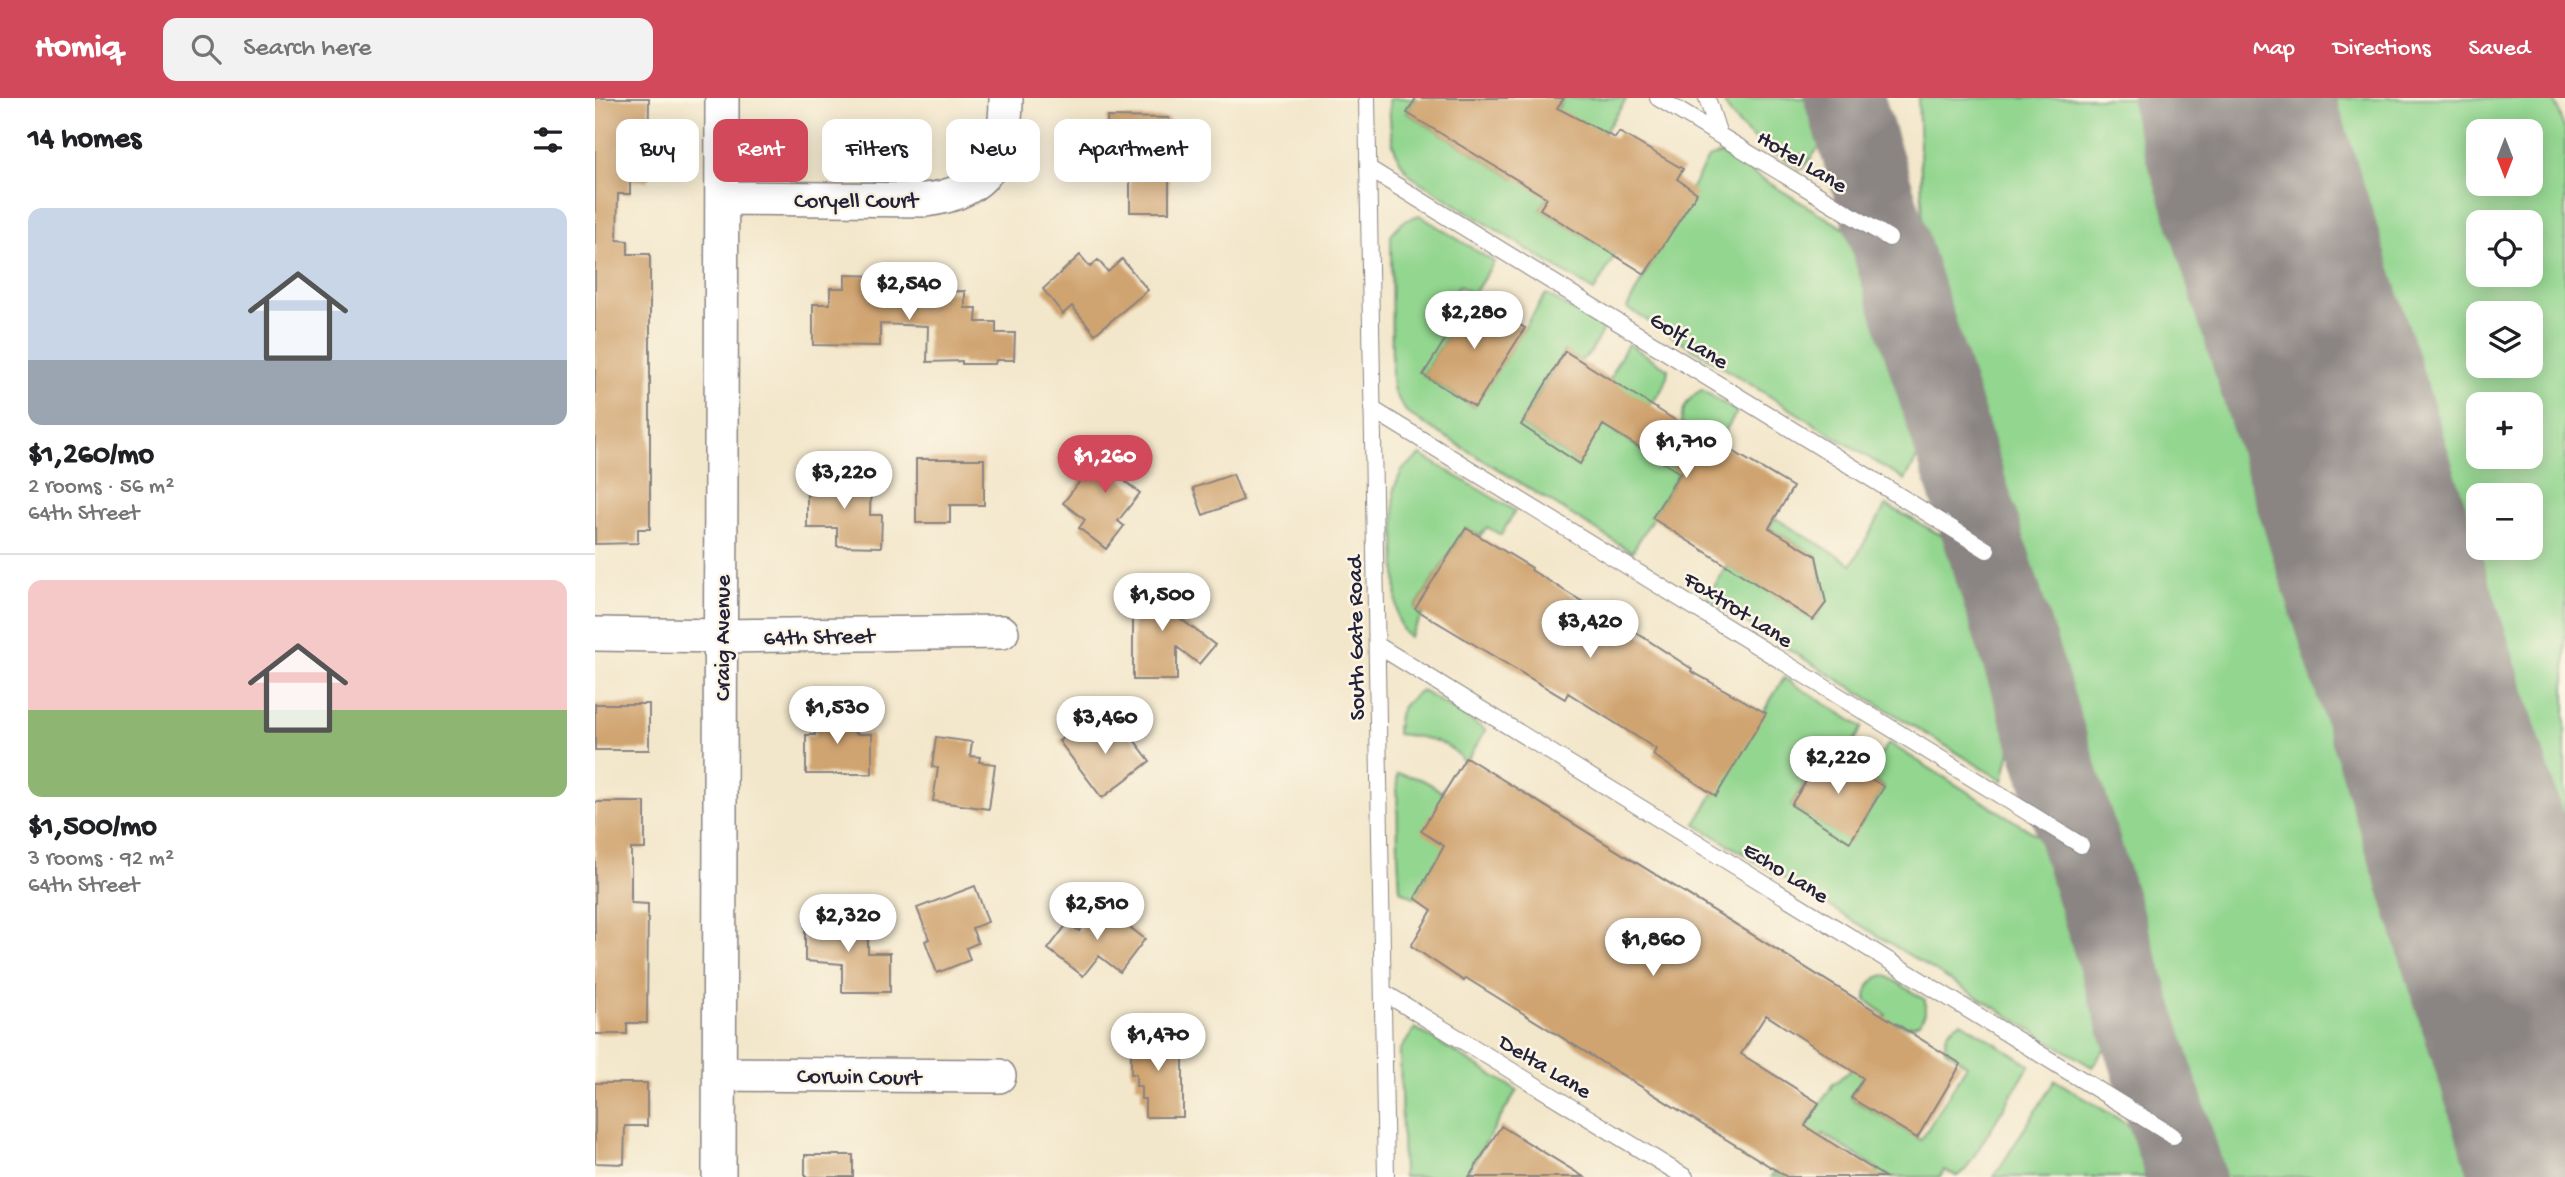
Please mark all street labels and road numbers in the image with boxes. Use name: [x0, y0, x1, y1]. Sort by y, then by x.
street label: Hotel Lane: [1751, 125, 1852, 201]
street label: Coryell Court: [794, 189, 920, 216]
street label: Golf Lane: [1644, 307, 1734, 377]
street label: South Gate Road: [1343, 554, 1372, 721]
street label: Foxtrot Lane: [1677, 566, 1798, 656]
street label: Craig Avenue: [711, 574, 738, 701]
street label: 64th Street: [763, 624, 876, 653]
street label: Echo Lane: [1737, 837, 1834, 911]
street label: Delta Lane: [1491, 1029, 1596, 1107]
street label: Corwin Court: [796, 1064, 923, 1093]

